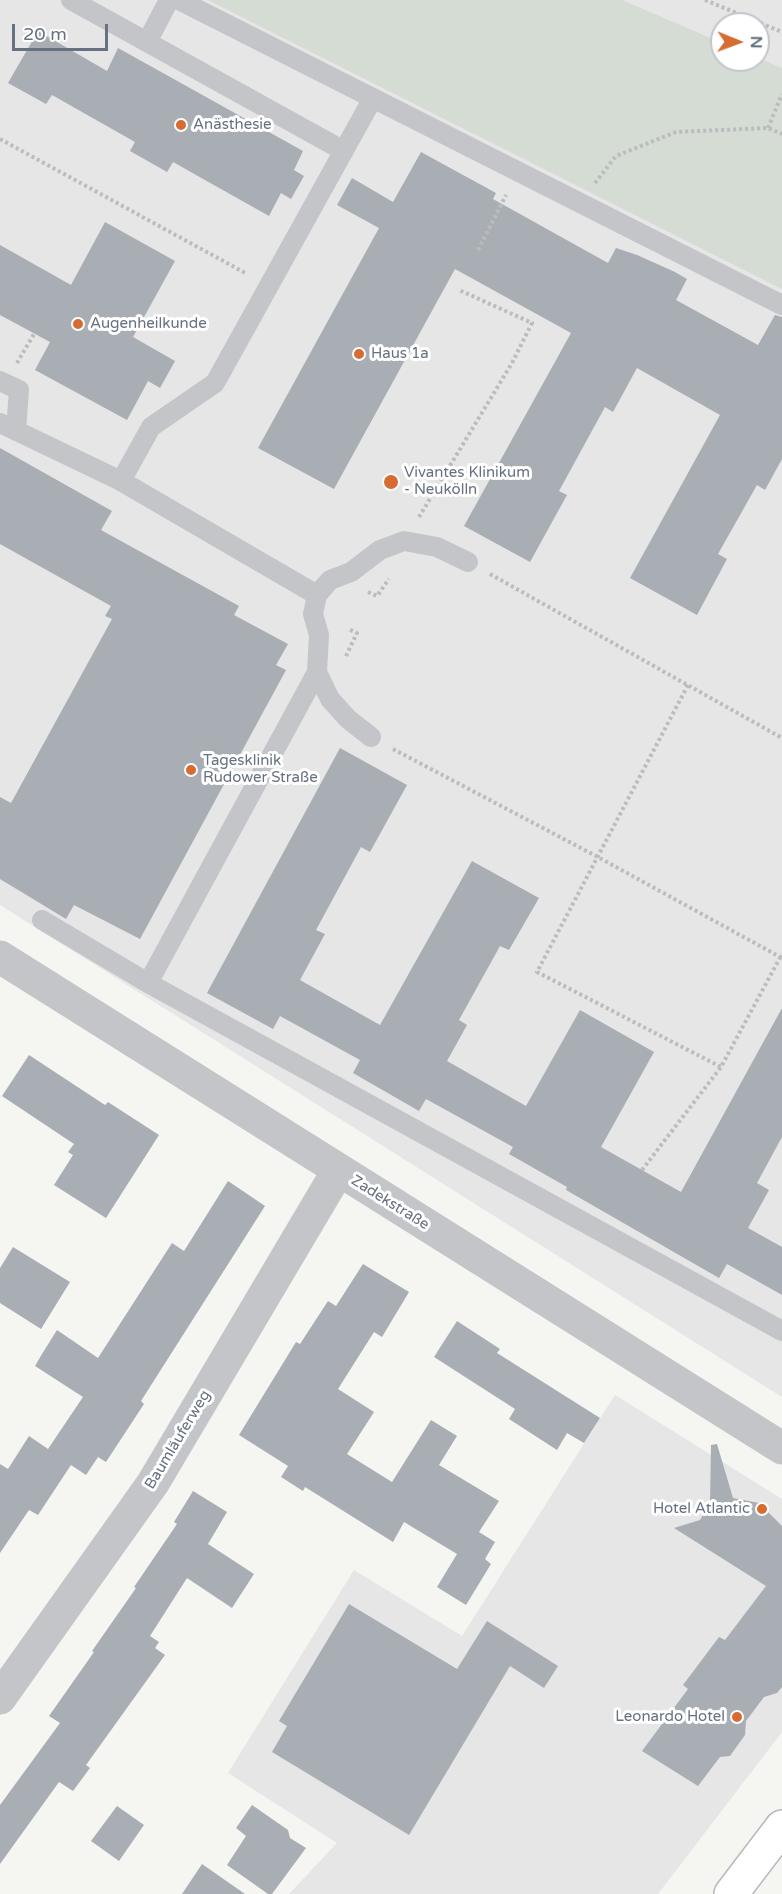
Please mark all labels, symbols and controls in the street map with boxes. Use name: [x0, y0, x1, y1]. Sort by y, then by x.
scale bar: [15, 12, 111, 50]
north arrow: [710, 12, 770, 72]
text: 20 m: [23, 23, 67, 45]
text: N: [746, 36, 766, 49]
place label: Anästhesie: [193, 116, 272, 134]
marker: Anästhesie: [174, 118, 188, 132]
place label: Augenheilkunde: [90, 315, 207, 333]
marker: Augenheilkunde: [71, 317, 85, 331]
place label: Haus 1a: [371, 345, 429, 363]
marker: Haus 1a: [352, 347, 366, 361]
place label: Vivantes Klinikum - Neukölln: [404, 464, 530, 499]
marker: Vivantes Klinikum - Neukölln: [382, 473, 400, 491]
place label: Tagesklinik Rudower Straße: [203, 752, 318, 787]
marker: Tagesklinik Rudower Straße: [184, 763, 198, 777]
street label: Zadekstraße: [348, 1172, 432, 1234]
street label: Baumläuferweg: [141, 1387, 215, 1493]
place label: Hotel Atlantic: [653, 1500, 750, 1518]
marker: Hotel Atlantic: [755, 1502, 769, 1516]
place label: Leonardo Hotel: [615, 1708, 725, 1726]
marker: Leonardo Hotel: [730, 1710, 744, 1724]

